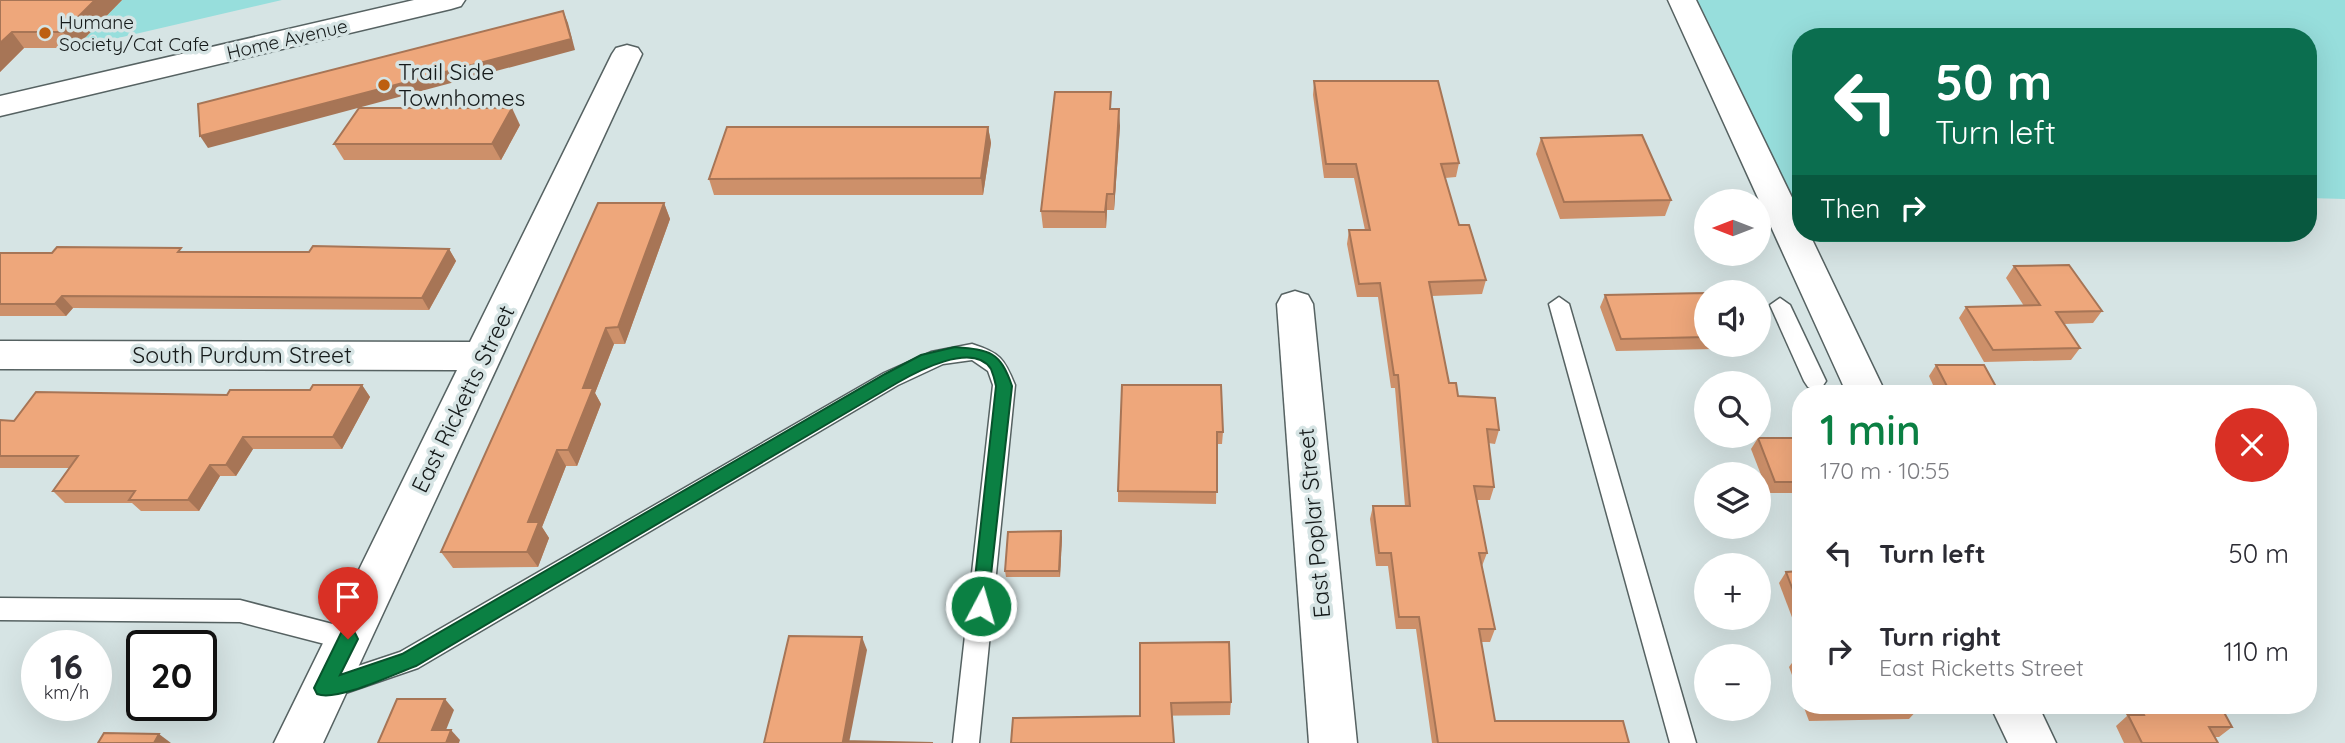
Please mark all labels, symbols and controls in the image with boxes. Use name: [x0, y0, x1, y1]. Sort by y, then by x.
place label: Humane Society/Cat Cafe: [59, 10, 209, 56]
street label: Home Avenue: [224, 13, 350, 65]
marker: Humane Society/Cat Cafe: [37, 25, 53, 41]
text: 50 m: [1935, 51, 2052, 112]
icon: left: [1820, 56, 1911, 147]
place label: Trail Side Townhomes: [398, 57, 525, 112]
marker: Trail Side Townhomes: [376, 77, 392, 93]
text: Turn left: [1935, 112, 2056, 152]
north arrow: [1694, 189, 1771, 266]
map controls: [1694, 189, 1771, 721]
icon: right: [1894, 189, 1932, 227]
text: Then: [1820, 192, 1880, 225]
button: sound: [1694, 280, 1771, 357]
street label: East Ricketts Street: [405, 300, 521, 497]
street label: South Purdum Street: [132, 340, 352, 369]
button: search: [1694, 371, 1771, 448]
text: 1 min: [1820, 403, 1921, 456]
button: close: [2215, 408, 2289, 482]
street label: East Poplar Street: [1291, 427, 1336, 619]
text: 170 m · 10:55: [1820, 456, 1950, 485]
button: layers: [1694, 462, 1771, 539]
icon: left: [1820, 534, 1858, 572]
text: Turn left: [1879, 537, 1986, 570]
text: 50 m: [2229, 537, 2289, 570]
button: +: [1694, 553, 1771, 630]
pin: [318, 567, 378, 639]
position arrow: [944, 569, 1018, 643]
icon: arrive: [329, 578, 367, 616]
text: Turn right: [1879, 620, 2001, 653]
speed limit sign: 20: [126, 630, 217, 721]
icon: right: [1820, 632, 1858, 670]
text: 110 m: [2223, 635, 2289, 668]
text: 16: [50, 644, 83, 688]
button: −: [1694, 644, 1771, 721]
text: East Ricketts Street: [1879, 653, 2084, 682]
text: km/h: [44, 681, 89, 704]

